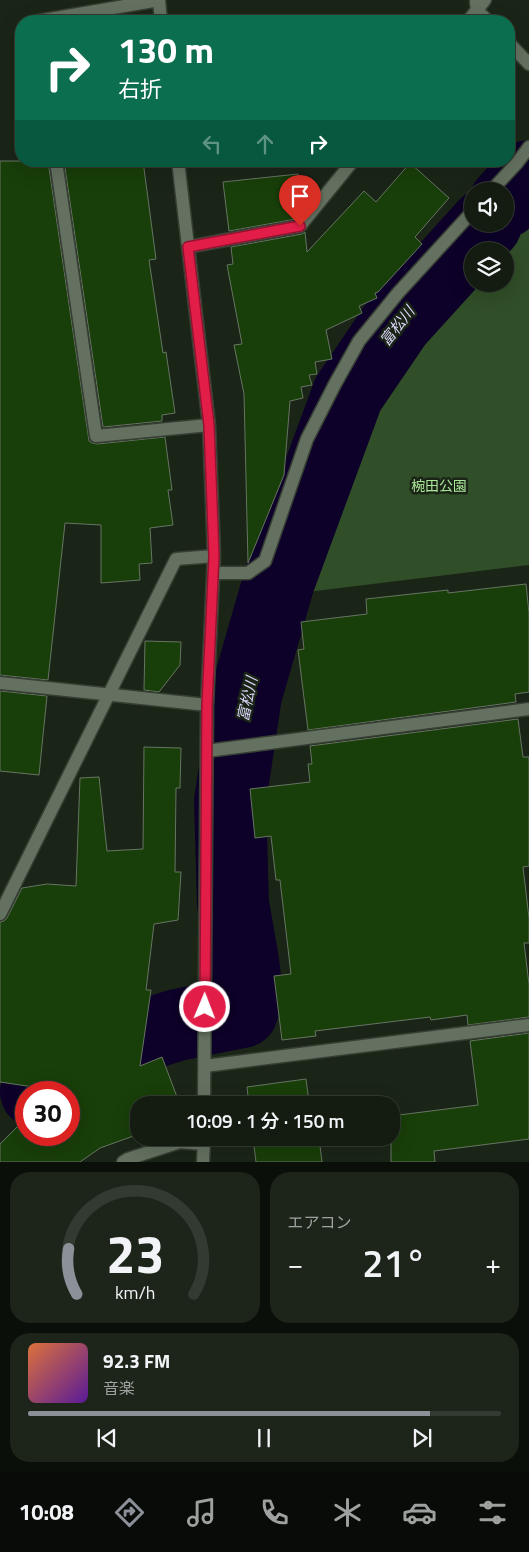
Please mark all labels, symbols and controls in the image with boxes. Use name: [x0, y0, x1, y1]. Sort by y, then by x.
text: 130 m: [118, 23, 214, 77]
icon: right: [35, 35, 100, 100]
text: 右折: [118, 72, 162, 106]
icon: left: [198, 130, 226, 158]
icon: ahead: [251, 130, 279, 158]
icon: right: [304, 130, 332, 158]
pin: [279, 175, 321, 226]
icon: arrive: [286, 182, 314, 210]
map controls: [464, 182, 514, 292]
button: sound: [464, 182, 514, 232]
button: layers: [464, 242, 514, 292]
water label: 富松川: [374, 300, 421, 351]
park label: 椀田公園: [411, 475, 467, 496]
water label: 富松川: [231, 673, 263, 723]
position arrow: [178, 980, 230, 1032]
speed limit sign: 30: [15, 1081, 80, 1146]
text: 10:09 · 1 分 · 150 m: [186, 1106, 344, 1135]
text: エアコン: [288, 1210, 352, 1234]
text: 23: [106, 1214, 164, 1293]
text: 21°: [362, 1234, 426, 1292]
text: −: [288, 1242, 303, 1285]
text: +: [485, 1242, 501, 1285]
text: km/h: [115, 1279, 155, 1306]
text: 92.3 FM: [103, 1346, 170, 1375]
text: 音楽: [103, 1376, 135, 1400]
icon: previous: [93, 1424, 121, 1452]
icon: pause: [250, 1424, 278, 1452]
icon: next: [408, 1424, 436, 1452]
text: 10:08: [19, 1495, 74, 1529]
icon: directions: [112, 1495, 147, 1530]
icon: music: [184, 1495, 219, 1530]
icon: phone: [257, 1495, 292, 1530]
icon: climate: [330, 1495, 365, 1530]
icon: car: [402, 1495, 437, 1530]
icon: filters: [475, 1495, 510, 1530]

